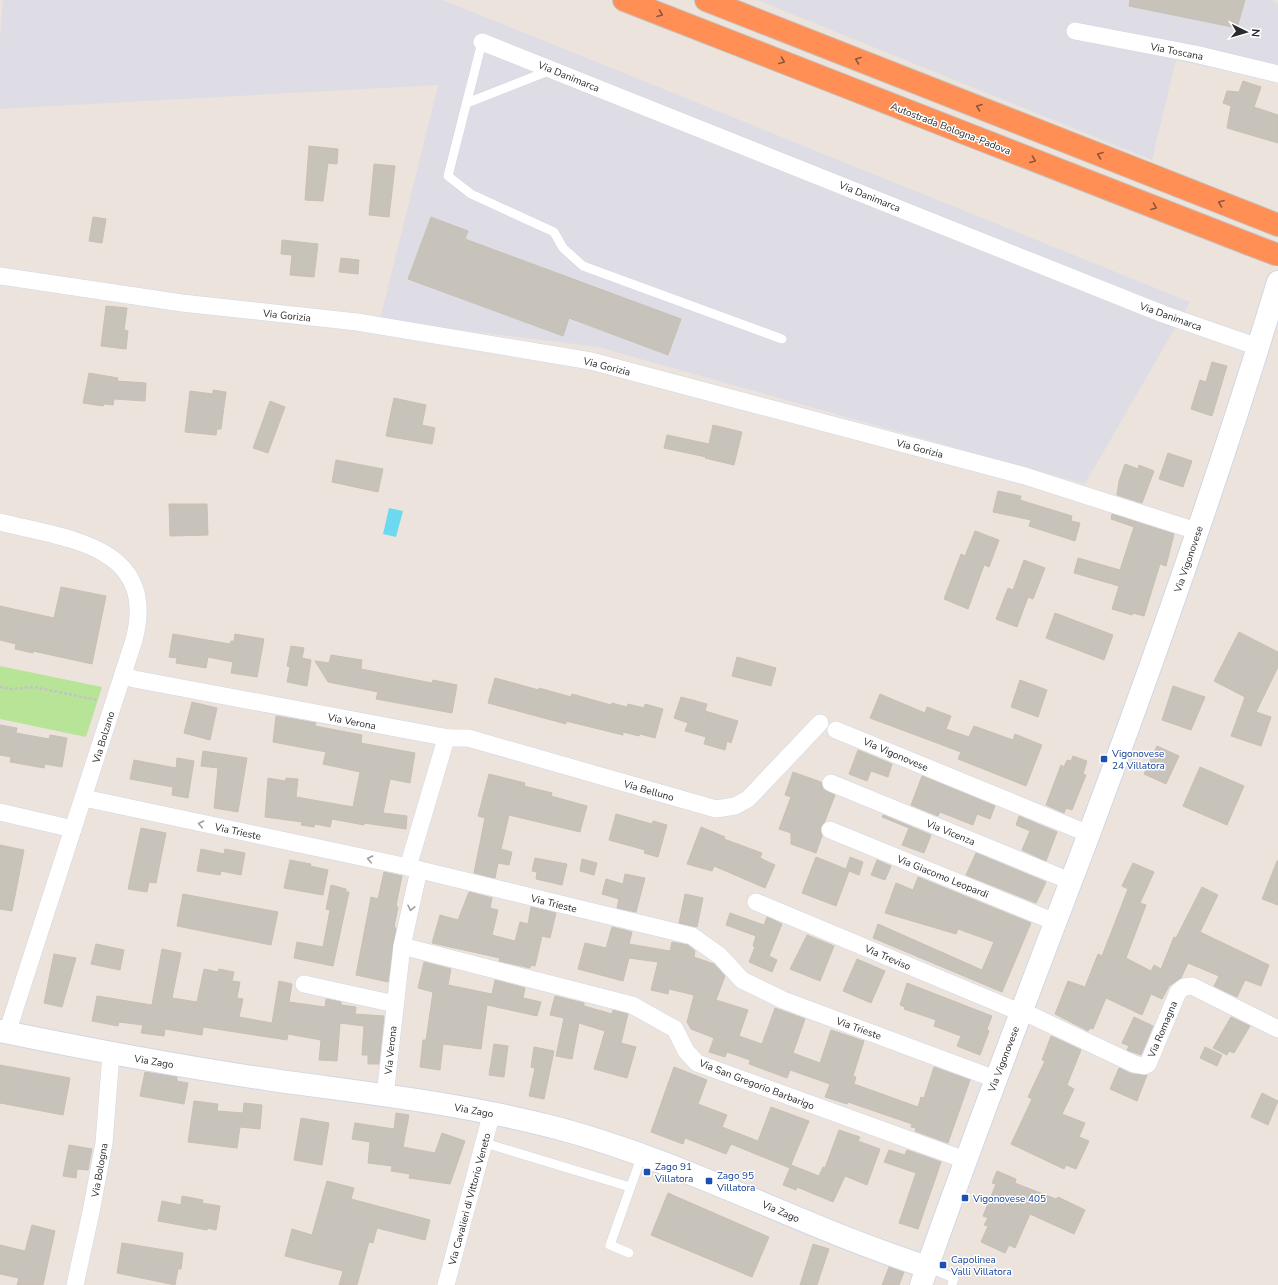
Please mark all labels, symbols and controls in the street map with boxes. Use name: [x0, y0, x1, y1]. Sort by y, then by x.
one-way arrow: [657, 10, 664, 18]
north arrow: [1226, 12, 1266, 52]
text: N: [1248, 28, 1263, 38]
street label: Via Toscana: [1148, 40, 1204, 64]
one-way arrow: [854, 56, 861, 64]
one-way arrow: [778, 57, 785, 65]
street label: Via Danimarca: [535, 58, 601, 96]
street label: Autostrada Bologna-Padova: [889, 100, 1013, 158]
one-way arrow: [975, 104, 982, 112]
one-way arrow: [1096, 152, 1104, 160]
one-way arrow: [1030, 155, 1037, 163]
street label: Via Danimarca: [836, 178, 902, 216]
one-way arrow: [1217, 199, 1224, 207]
one-way arrow: [1151, 202, 1158, 210]
street label: Via Danimarca: [1137, 299, 1204, 335]
street label: Via Gorizia: [261, 306, 312, 325]
street label: Via Gorizia: [581, 354, 632, 380]
street label: Via Gorizia: [894, 436, 945, 462]
street label: Via Vigonovese: [1171, 524, 1207, 595]
street label: Via Bolzano: [89, 709, 119, 766]
street label: Via Verona: [326, 710, 377, 734]
street label: Via Vigonovese: [860, 735, 930, 775]
place label: Vigonovese 24 Villatora: [1111, 747, 1165, 773]
marker: Vigonovese 24 Villatora: [1099, 754, 1109, 764]
street label: Via Belluno: [621, 777, 676, 805]
street label: Via Vicenza: [923, 816, 977, 849]
one-way arrow: [198, 820, 204, 828]
street label: Via Trieste: [212, 820, 262, 844]
street label: Via Giacomo Leopardi: [894, 852, 991, 902]
one-way arrow: [367, 855, 373, 864]
street label: Via Trieste: [528, 891, 578, 916]
one-way arrow: [407, 905, 415, 911]
street label: Via Treviso: [861, 942, 913, 974]
street label: Via Romagna: [1144, 999, 1181, 1061]
street label: Via Trieste: [833, 1014, 883, 1044]
street label: Via Vigonovese: [985, 1024, 1023, 1095]
street label: Via Verona: [381, 1025, 401, 1076]
street label: Via Zago: [132, 1052, 175, 1072]
street label: Via San Gregorio Barbarigo: [696, 1056, 817, 1114]
street label: Via Zago: [452, 1100, 495, 1121]
street label: Via Cavalieri di Vittorio Veneto: [445, 1131, 494, 1268]
street label: Via Bologna: [88, 1142, 112, 1199]
place label: Zago 91 Villatora: [654, 1160, 693, 1186]
marker: Zago 91 Villatora: [642, 1167, 652, 1177]
place label: Zago 95 Villatora: [716, 1169, 755, 1195]
marker: Zago 95 Villatora: [704, 1176, 714, 1186]
place label: Vigonovese 405: [972, 1192, 1046, 1206]
marker: Vigonovese 405: [960, 1193, 970, 1203]
street label: Via Zago: [759, 1197, 802, 1226]
place label: Capolinea Valli Villatora: [950, 1253, 1012, 1279]
marker: Capolinea Valli Villatora: [938, 1260, 948, 1270]

